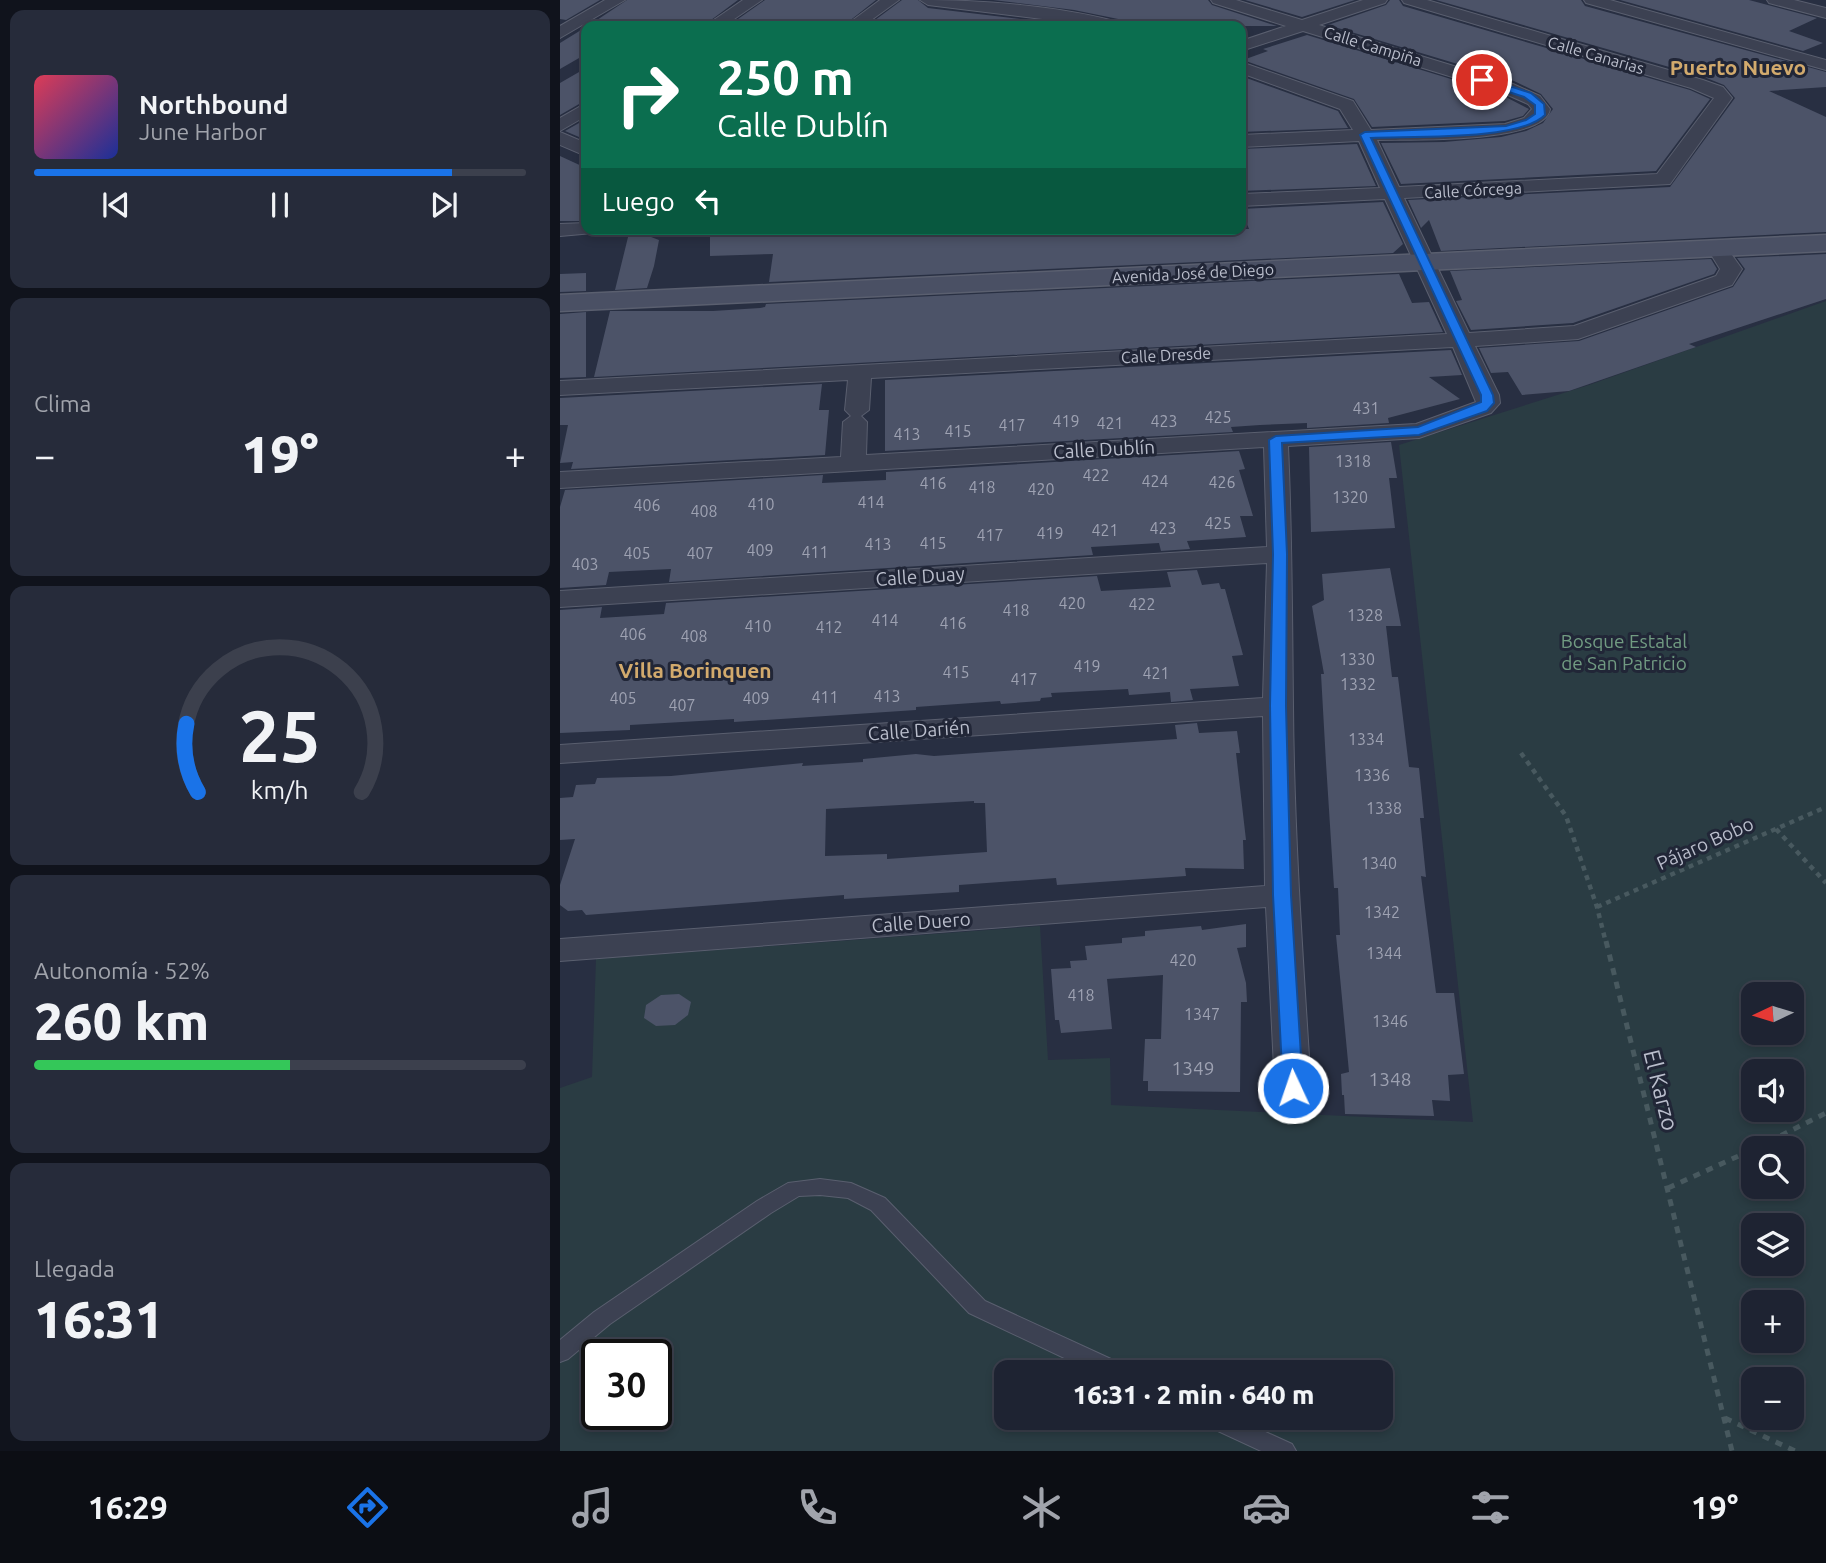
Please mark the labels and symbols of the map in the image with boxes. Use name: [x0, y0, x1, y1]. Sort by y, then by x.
street label: Calle Campiña: [1322, 23, 1424, 69]
street label: Calle Canarias: [1546, 33, 1646, 77]
pin: [1452, 50, 1512, 110]
district label: Puerto Nuevo: [1670, 55, 1806, 79]
street label: Calle Córcega: [1424, 178, 1522, 202]
street label: Avenida José de Diego: [1112, 260, 1274, 286]
street label: Calle Dresde: [1120, 344, 1212, 366]
house number: 431: [1352, 399, 1380, 417]
house number: 425: [1204, 408, 1232, 426]
house number: 419: [1052, 412, 1080, 430]
house number: 423: [1150, 412, 1178, 430]
house number: 421: [1096, 414, 1124, 432]
house number: 417: [998, 416, 1026, 434]
house number: 415: [944, 422, 972, 440]
house number: 413: [893, 425, 921, 443]
street label: Calle Dublín: [1052, 435, 1156, 463]
house number: 1318: [1335, 452, 1371, 470]
house number: 422: [1082, 466, 1110, 484]
house number: 424: [1141, 472, 1169, 490]
house number: 426: [1208, 473, 1236, 491]
house number: 416: [919, 474, 947, 492]
house number: 418: [968, 478, 996, 496]
house number: 420: [1027, 480, 1055, 498]
house number: 1320: [1332, 488, 1368, 506]
house number: 414: [857, 493, 885, 511]
house number: 410: [747, 495, 775, 513]
house number: 406: [633, 496, 661, 514]
house number: 408: [690, 502, 718, 520]
house number: 425: [1204, 514, 1232, 532]
house number: 423: [1149, 519, 1177, 537]
house number: 421: [1091, 521, 1119, 539]
house number: 419: [1036, 524, 1064, 542]
house number: 417: [976, 526, 1004, 544]
house number: 415: [919, 534, 947, 552]
house number: 413: [864, 535, 892, 553]
house number: 409: [746, 541, 774, 559]
house number: 411: [801, 543, 829, 561]
house number: 405: [623, 544, 651, 562]
house number: 407: [686, 544, 714, 562]
house number: 403: [571, 555, 599, 573]
street label: Calle Duay: [875, 562, 965, 590]
house number: 420: [1058, 594, 1086, 612]
house number: 422: [1128, 595, 1156, 613]
house number: 418: [1002, 601, 1030, 619]
house number: 1328: [1347, 606, 1383, 624]
house number: 414: [871, 611, 899, 629]
house number: 416: [939, 614, 967, 632]
house number: 410: [744, 617, 772, 635]
house number: 412: [815, 618, 843, 636]
house number: 406: [619, 625, 647, 643]
house number: 408: [680, 627, 708, 645]
park label: Bosque Estatal de San Patricio: [1561, 630, 1687, 674]
house number: 1330: [1339, 650, 1375, 668]
house number: 419: [1073, 657, 1101, 675]
district label: Villa Borinquen: [618, 658, 772, 682]
house number: 415: [942, 663, 970, 681]
house number: 421: [1142, 664, 1170, 682]
house number: 417: [1010, 670, 1038, 688]
house number: 1332: [1340, 675, 1376, 693]
house number: 413: [873, 687, 901, 705]
house number: 411: [811, 688, 839, 706]
house number: 405: [609, 689, 637, 707]
house number: 409: [742, 689, 770, 707]
house number: 407: [668, 696, 696, 714]
street label: Calle Darién: [867, 715, 971, 745]
house number: 1334: [1348, 730, 1384, 748]
house number: 1336: [1354, 766, 1390, 784]
house number: 1338: [1366, 799, 1402, 817]
street label: Pájaro Bobo: [1653, 812, 1757, 874]
house number: 1340: [1361, 854, 1397, 872]
house number: 1342: [1364, 903, 1400, 921]
street label: Calle Duero: [871, 908, 971, 936]
house number: 1344: [1366, 944, 1402, 962]
house number: 420: [1169, 951, 1197, 969]
north arrow: [1741, 982, 1804, 1045]
house number: 418: [1067, 986, 1095, 1004]
house number: 1347: [1184, 1005, 1220, 1023]
house number: 1346: [1372, 1012, 1408, 1030]
street label: El Karzo: [1639, 1047, 1684, 1133]
position arrow: [1256, 1051, 1330, 1125]
house number: 1349: [1172, 1057, 1214, 1079]
house number: 1348: [1369, 1068, 1411, 1090]
speed limit sign: 30: [581, 1339, 672, 1430]

